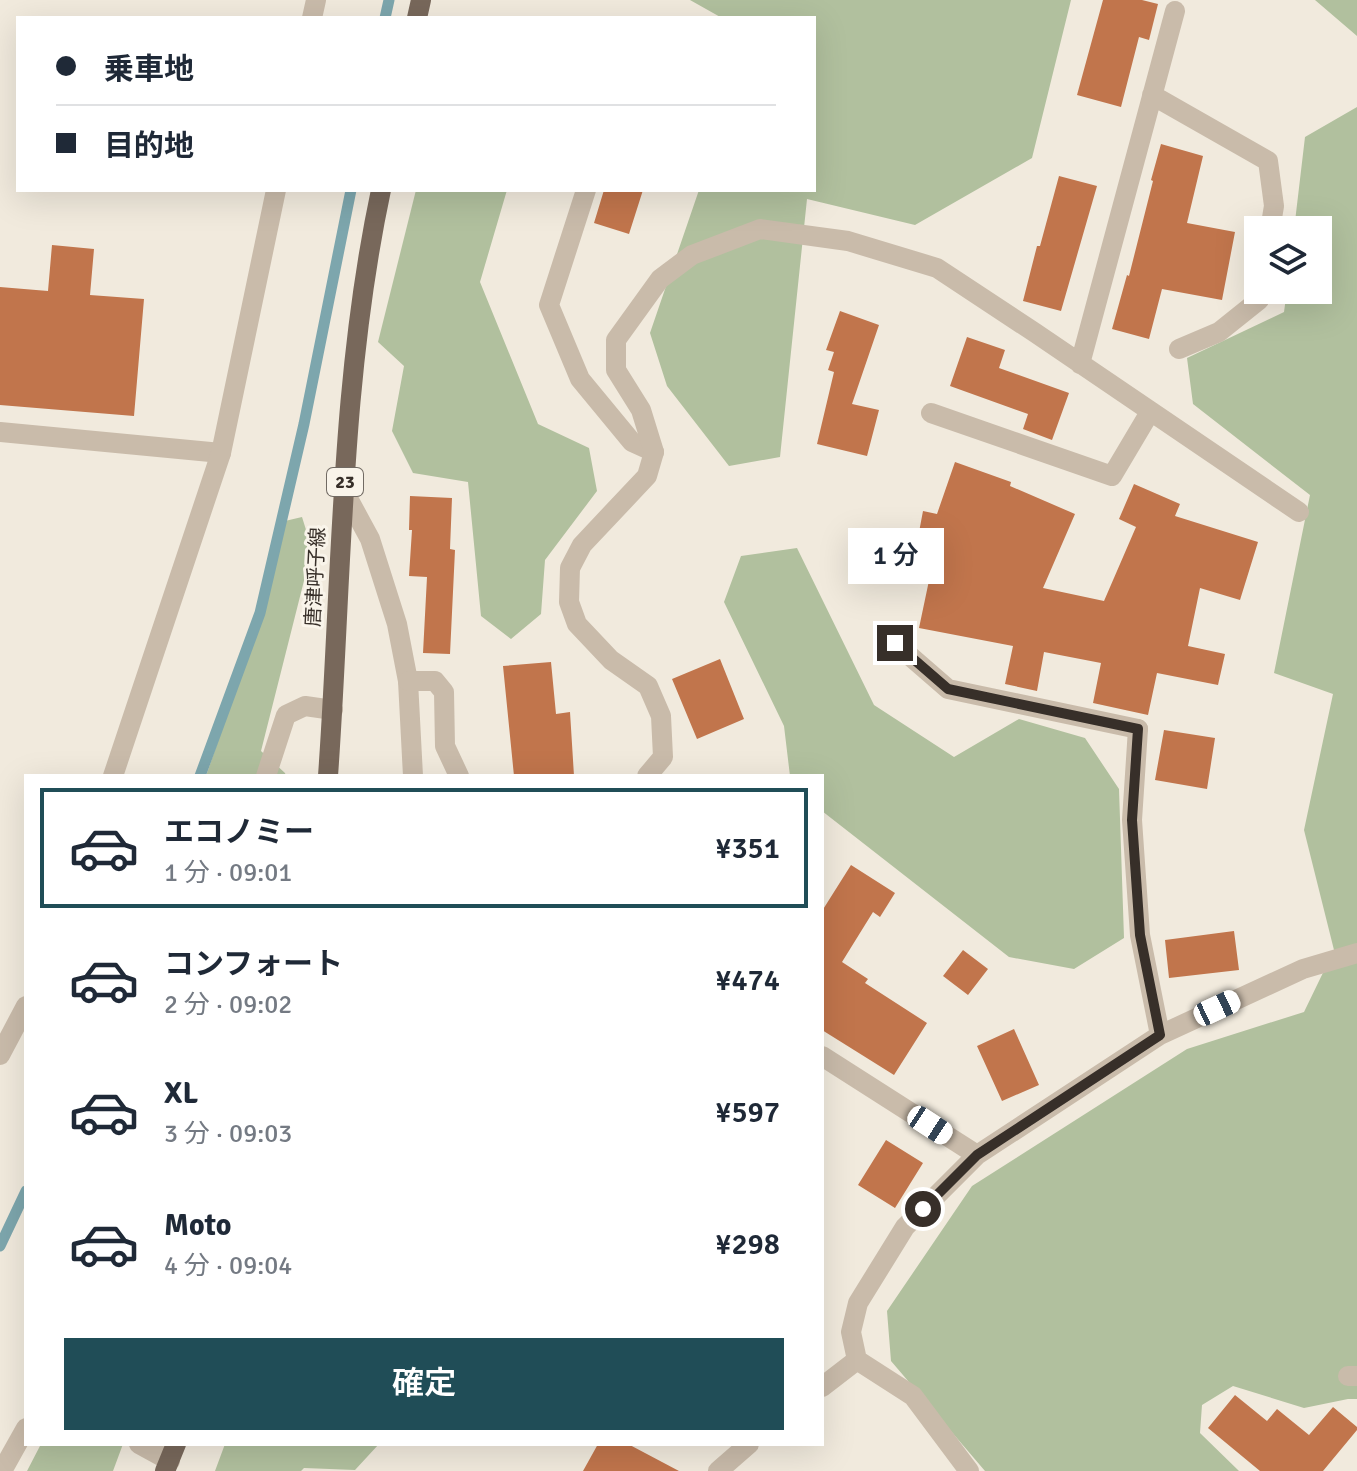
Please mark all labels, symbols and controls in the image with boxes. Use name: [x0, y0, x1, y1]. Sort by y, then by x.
text: 乗車地: [104, 51, 194, 88]
text: 目的地: [104, 128, 194, 165]
map controls: [1244, 216, 1332, 304]
button: layers: [1244, 216, 1332, 304]
road number: 23: [327, 468, 363, 496]
street label: 唐津呼子線: [300, 526, 331, 628]
callout: 1 分: [847, 527, 943, 583]
text: 1 分: [873, 540, 919, 572]
route end: [877, 625, 913, 661]
icon: car: [68, 812, 140, 884]
text: エコノミー: [164, 814, 314, 851]
text: ¥351: [715, 830, 780, 867]
text: 1 分 · 09:01: [164, 857, 292, 889]
icon: car: [68, 944, 140, 1016]
text: コンフォート: [164, 946, 343, 983]
text: ¥474: [715, 962, 780, 999]
car: [1190, 987, 1244, 1029]
text: 2 分 · 09:02: [164, 989, 292, 1021]
text: XL: [164, 1075, 198, 1112]
icon: car: [68, 1076, 140, 1148]
text: ¥597: [715, 1094, 780, 1131]
car: [903, 1102, 957, 1148]
text: 3 分 · 09:03: [164, 1118, 292, 1150]
route start: [905, 1191, 941, 1227]
text: Moto: [164, 1207, 231, 1244]
icon: car: [68, 1208, 140, 1280]
text: ¥298: [715, 1226, 780, 1263]
text: 4 分 · 09:04: [164, 1250, 292, 1282]
button: 確定: [64, 1338, 784, 1430]

